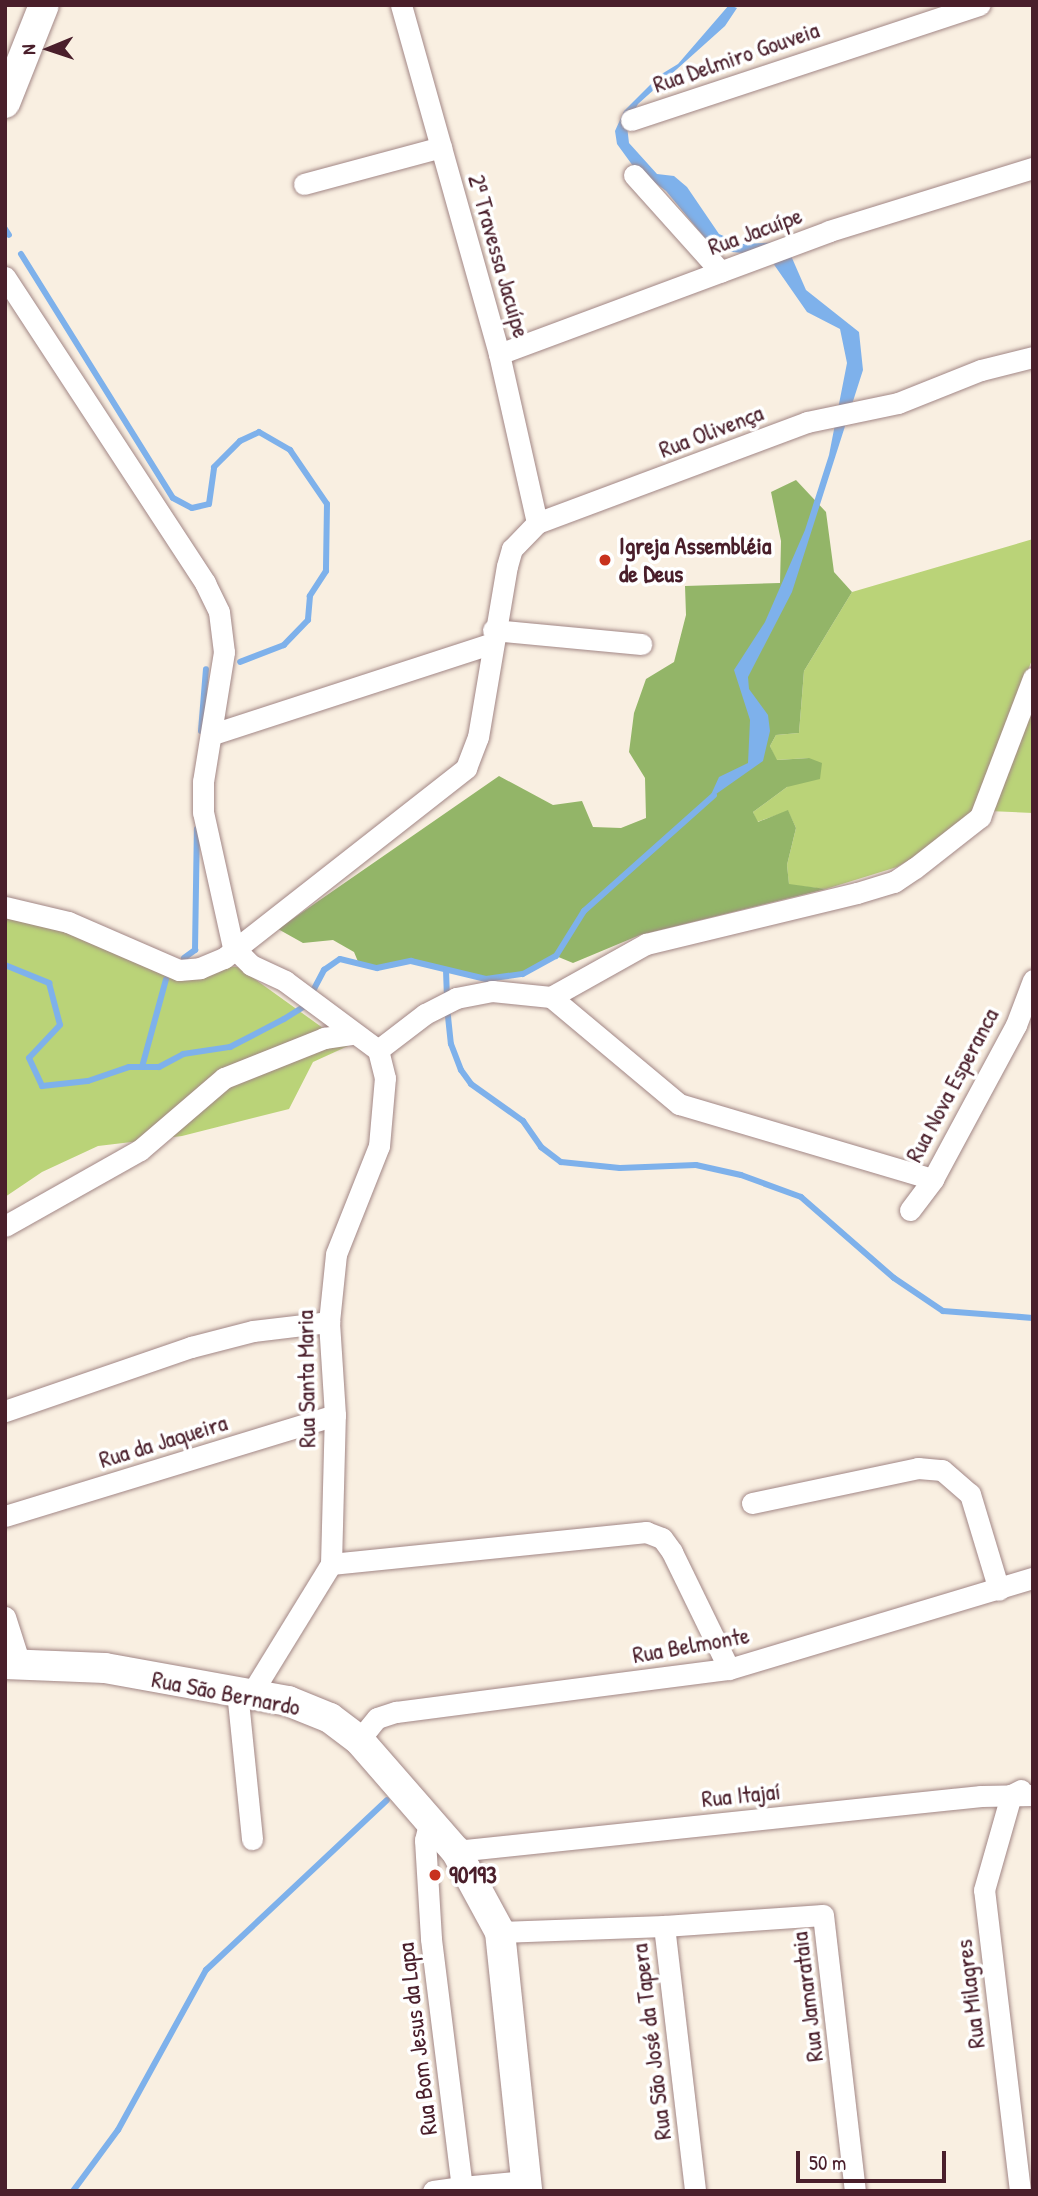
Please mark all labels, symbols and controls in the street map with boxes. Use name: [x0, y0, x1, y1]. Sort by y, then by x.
north arrow: [14, 14, 84, 84]
street label: Rua Delmiro Gouveia: [649, 15, 823, 99]
text: N: [15, 44, 41, 55]
street label: 2ª Travessa Jacuípe: [462, 171, 536, 341]
street label: Rua Jacuípe: [704, 201, 806, 261]
street label: Rua Olivença: [655, 398, 767, 464]
place label: Igreja Assembléia de Deus: [619, 532, 771, 588]
marker: Igreja Assembléia de Deus: [597, 552, 613, 568]
street label: Rua Nova Esperanca: [899, 1003, 1005, 1167]
street label: Rua Santa Maria: [290, 1310, 322, 1448]
street label: Rua da Jaqueira: [96, 1408, 230, 1474]
street label: Rua Belmonte: [630, 1621, 752, 1669]
street label: Rua São Bernardo: [149, 1665, 303, 1721]
street label: Rua Itajaí: [700, 1777, 782, 1813]
place label: 90193: [449, 1861, 497, 1889]
marker: 90193: [427, 1867, 443, 1883]
street label: Rua Jamarataia: [785, 1930, 829, 2064]
street label: Rua Milagres: [949, 1938, 991, 2050]
street label: Rua Bom Jesus da Lapa: [391, 1941, 443, 2137]
street label: Rua São José da Tapera: [625, 1942, 677, 2142]
scale bar: [800, 2136, 950, 2180]
text: 50 m: [809, 2148, 846, 2177]

